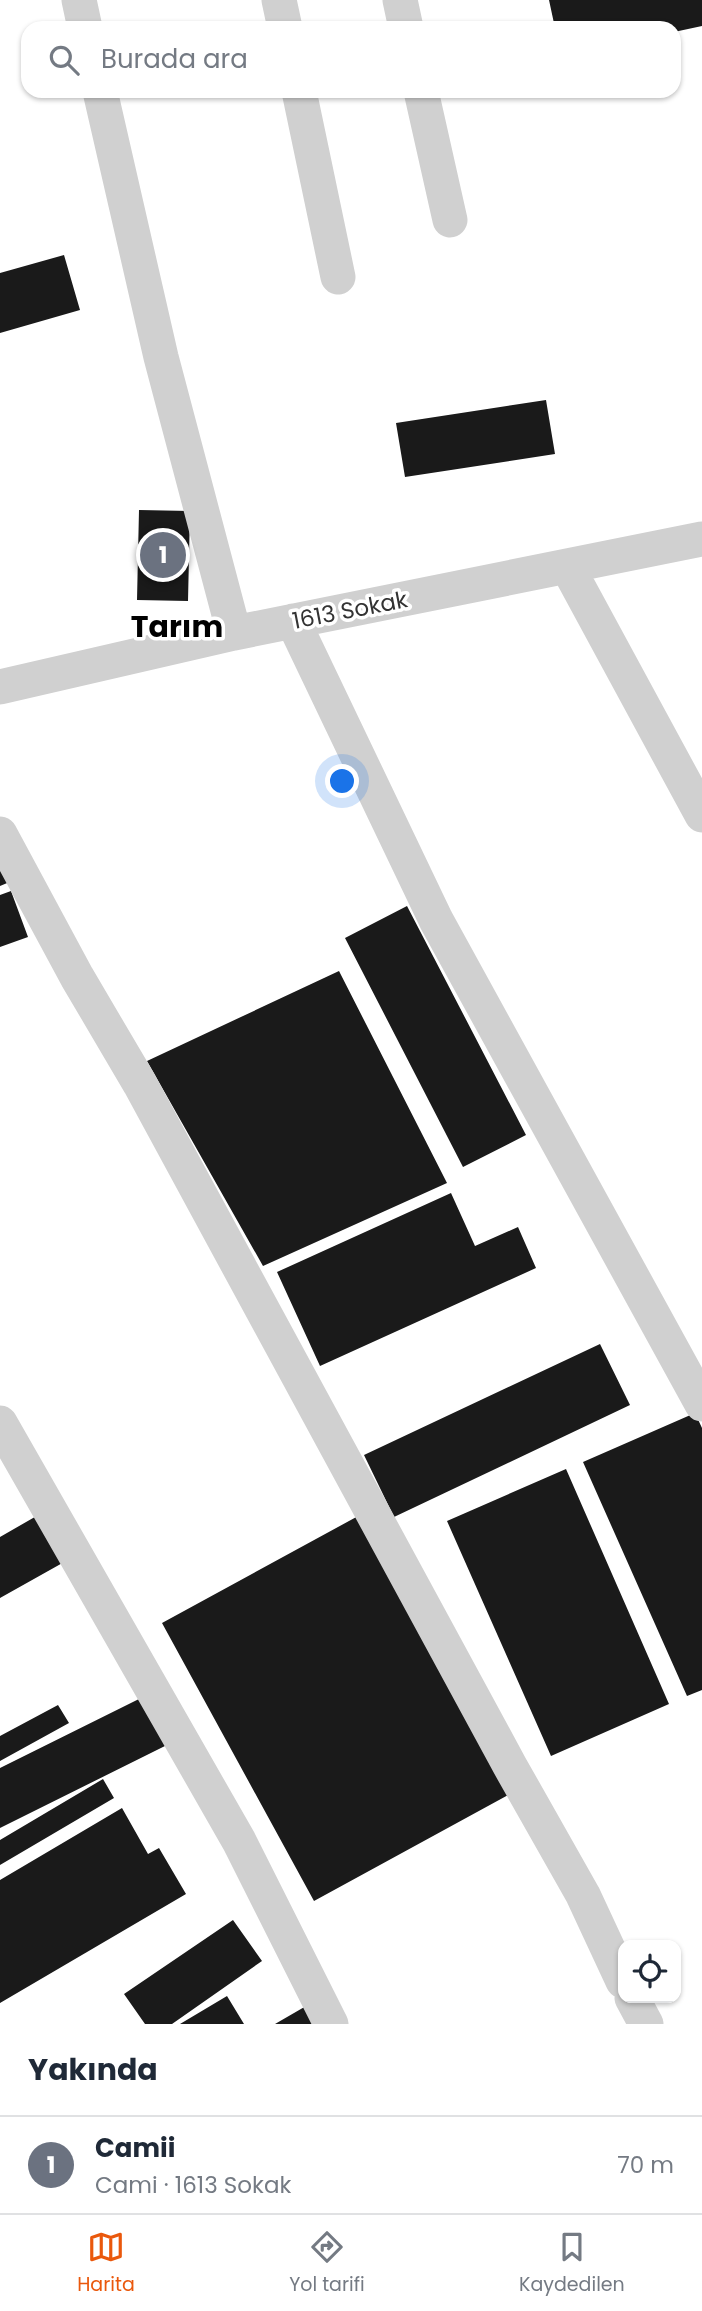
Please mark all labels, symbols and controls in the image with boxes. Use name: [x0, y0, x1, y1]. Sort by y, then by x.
search box: [21, 21, 681, 98]
icon: search: [45, 41, 83, 79]
text: Burada ara: [101, 41, 248, 77]
pin: 1: [140, 529, 186, 581]
street label: 1613 Sokak: [290, 583, 410, 637]
district label: Tarım: [131, 605, 223, 648]
your location: [325, 764, 359, 798]
map controls: [618, 1940, 681, 2003]
button: locate: [618, 1940, 681, 2003]
text: Yakında: [28, 2048, 158, 2091]
text: Camii: [95, 2130, 175, 2166]
text: 1: [47, 2149, 55, 2181]
text: 70 m: [617, 2149, 674, 2181]
text: Cami · 1613 Sokak: [95, 2169, 291, 2201]
tab: Harita: [77, 2228, 135, 2299]
tab: Yol tarifi: [289, 2228, 365, 2299]
tab: Kaydedilen: [519, 2228, 625, 2299]

